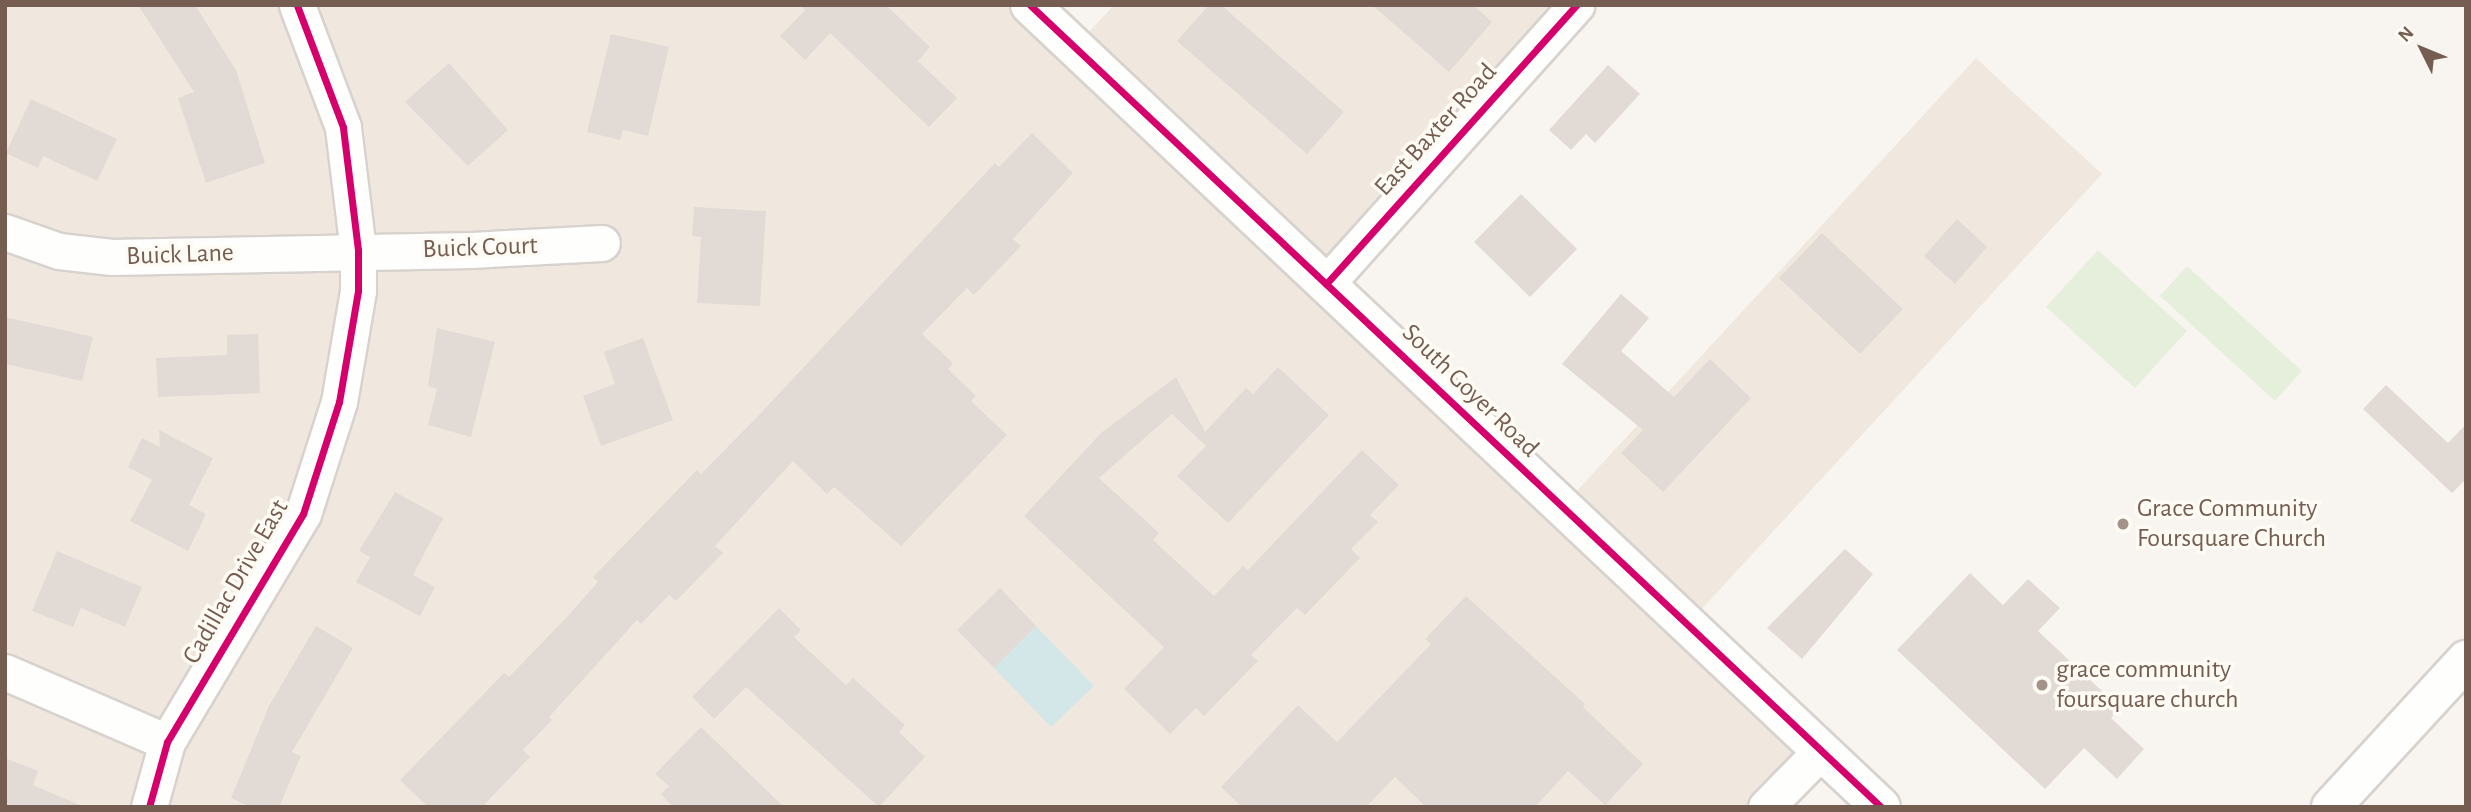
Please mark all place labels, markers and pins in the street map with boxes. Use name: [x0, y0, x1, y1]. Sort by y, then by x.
place label: Grace Community Foursquare Church: [2137, 493, 2326, 554]
marker: Grace Community Foursquare Church: [2115, 516, 2131, 532]
place label: grace community foursquare church: [2056, 654, 2239, 716]
marker: grace community foursquare church: [2034, 677, 2050, 693]

